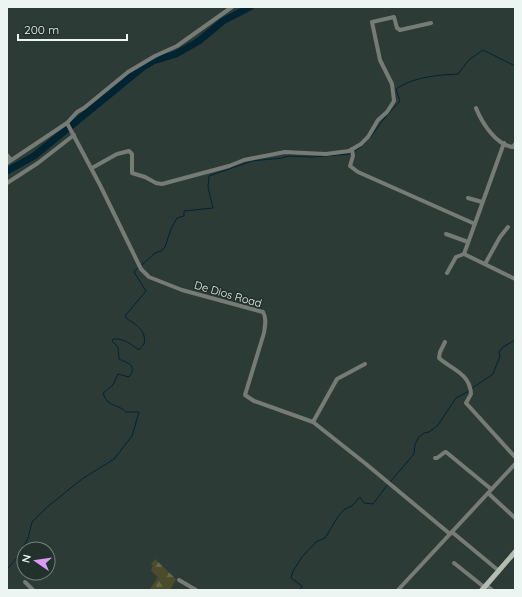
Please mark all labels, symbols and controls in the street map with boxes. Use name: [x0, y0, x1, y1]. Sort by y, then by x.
scale bar: [18, 16, 127, 42]
text: 200 m: [24, 22, 59, 37]
street label: De Dios Road: [193, 278, 263, 310]
north arrow: [16, 541, 56, 581]
text: N: [19, 553, 34, 564]

